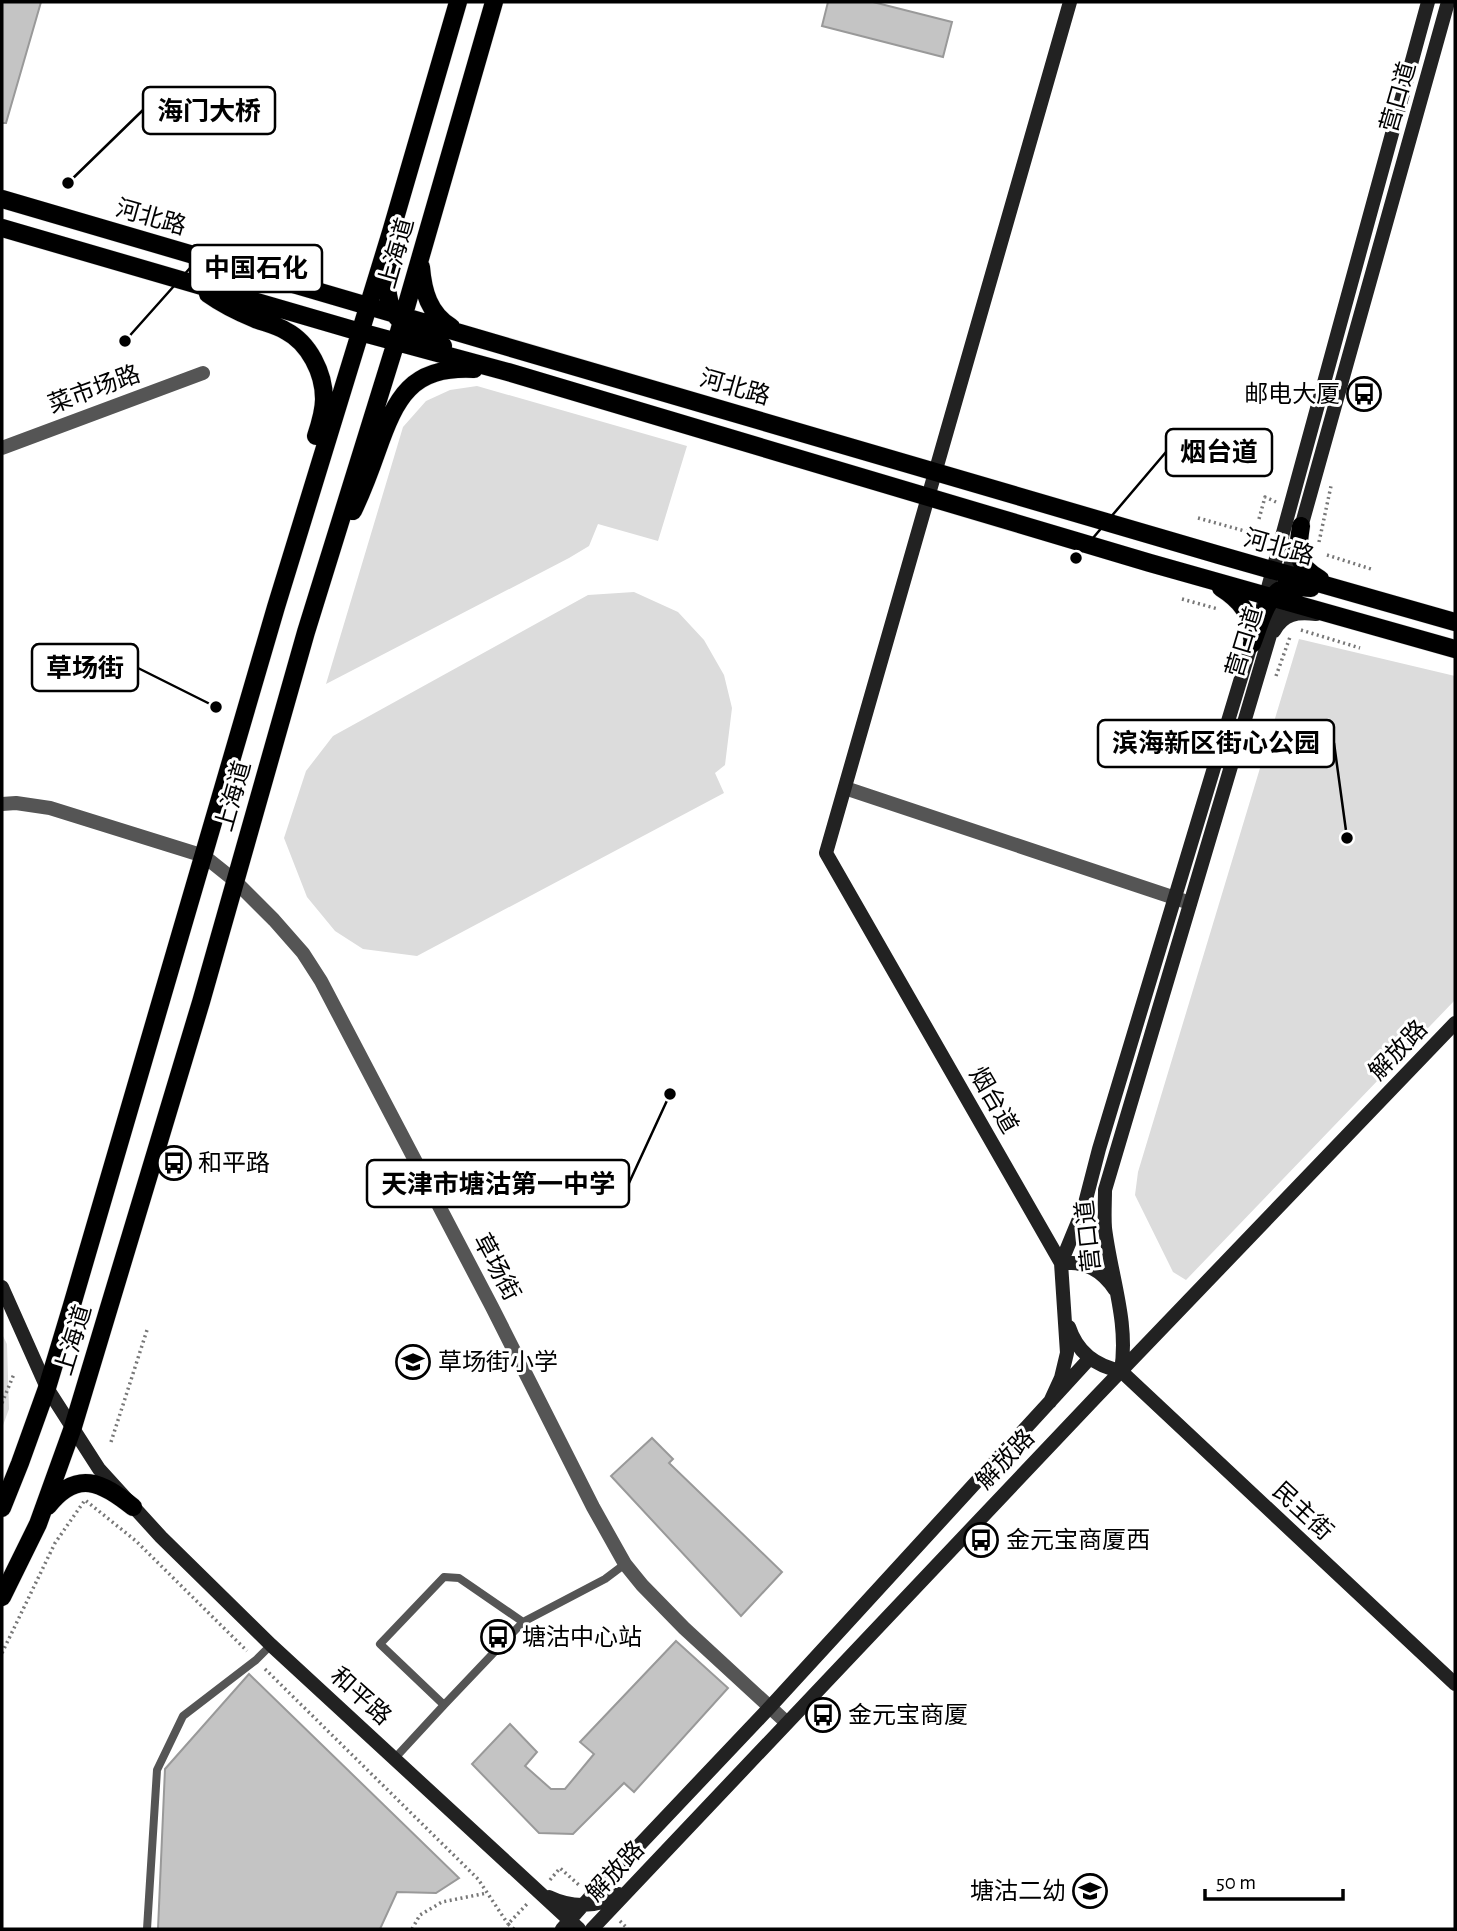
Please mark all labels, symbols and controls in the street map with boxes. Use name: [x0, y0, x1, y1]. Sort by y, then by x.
street label: 营口道: [1376, 59, 1420, 135]
callout: 海门大桥: [143, 87, 275, 134]
text: 海门大桥: [157, 97, 261, 125]
street label: 河北路: [113, 195, 189, 239]
street label: 上海道: [374, 215, 418, 291]
callout: 中国石化: [190, 245, 322, 292]
text: 中国石化: [204, 254, 308, 282]
street label: 菜市场路: [44, 360, 144, 418]
street label: 河北路: [697, 365, 773, 409]
bus stop icon: 邮电大厦: [1345, 375, 1383, 413]
place label: 邮电大厦: [1244, 381, 1340, 407]
callout: 烟台道: [1166, 429, 1272, 476]
text: 烟台道: [1180, 438, 1258, 466]
street label: 河北路: [1241, 525, 1317, 569]
street label: 营口道: [1221, 604, 1267, 680]
callout: 草场街: [32, 644, 138, 691]
text: 草场街: [46, 654, 124, 682]
callout: 滨海新区街心公园: [1098, 720, 1334, 767]
text: 滨海新区街心公园: [1112, 729, 1320, 757]
street label: 上海道: [211, 758, 255, 834]
street label: 解放路: [1364, 1015, 1432, 1085]
street label: 烟台道: [965, 1062, 1023, 1138]
bus stop icon: 和平路: [155, 1144, 193, 1182]
place label: 和平路: [198, 1150, 270, 1176]
callout: 天津市塘沽第一中学: [367, 1160, 629, 1207]
text: 天津市塘沽第一中学: [381, 1170, 615, 1198]
street label: 营口道: [1071, 1199, 1105, 1273]
street label: 草场街: [469, 1229, 525, 1305]
street label: 上海道: [50, 1302, 96, 1378]
school or university icon: 草场街小学: [394, 1343, 432, 1381]
place label: 草场街小学: [438, 1349, 558, 1375]
street label: 解放路: [971, 1424, 1039, 1494]
street label: 民主街: [1268, 1477, 1338, 1545]
bus stop icon: 金元宝商厦西: [962, 1521, 1000, 1559]
place label: 金元宝商厦西: [1006, 1527, 1150, 1553]
bus stop icon: 塘沽中心站: [479, 1618, 517, 1656]
place label: 塘沽中心站: [522, 1624, 642, 1650]
street label: 和平路: [326, 1662, 396, 1730]
bus stop icon: 金元宝商厦: [804, 1696, 842, 1734]
place label: 金元宝商厦: [848, 1702, 968, 1728]
street label: 解放路: [581, 1836, 649, 1906]
scale bar: [1205, 1857, 1343, 1901]
school or university icon: 塘沽二幼: [1071, 1872, 1109, 1910]
text: 50 m: [1216, 1872, 1256, 1893]
place label: 塘沽二幼: [970, 1878, 1066, 1904]

